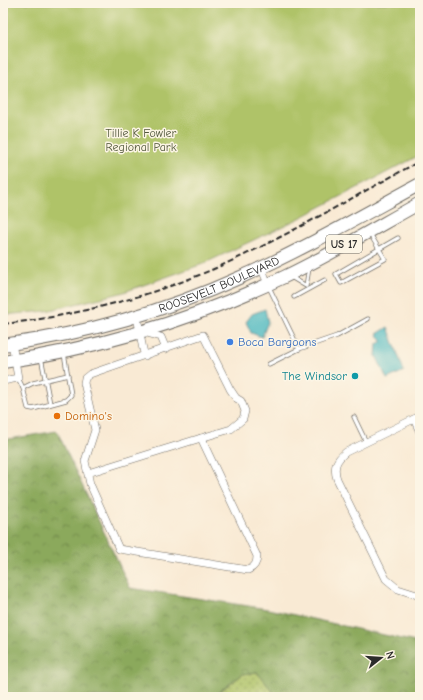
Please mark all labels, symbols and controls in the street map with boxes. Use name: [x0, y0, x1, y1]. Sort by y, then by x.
park label: Tillie K Fowler Regional Park: [106, 126, 177, 154]
road number: US 17: [326, 235, 362, 253]
street label: ROOSEVELT BOULEVARD: [157, 253, 282, 316]
place label: Boca Bargoons: [238, 335, 317, 349]
marker: Boca Bargoons: [225, 337, 235, 347]
place label: The Windsor: [282, 369, 347, 383]
marker: The Windsor: [350, 371, 360, 381]
place label: Domino's: [65, 409, 112, 423]
marker: Domino's: [52, 411, 62, 421]
north arrow: [361, 638, 401, 678]
text: N: [383, 650, 397, 661]

